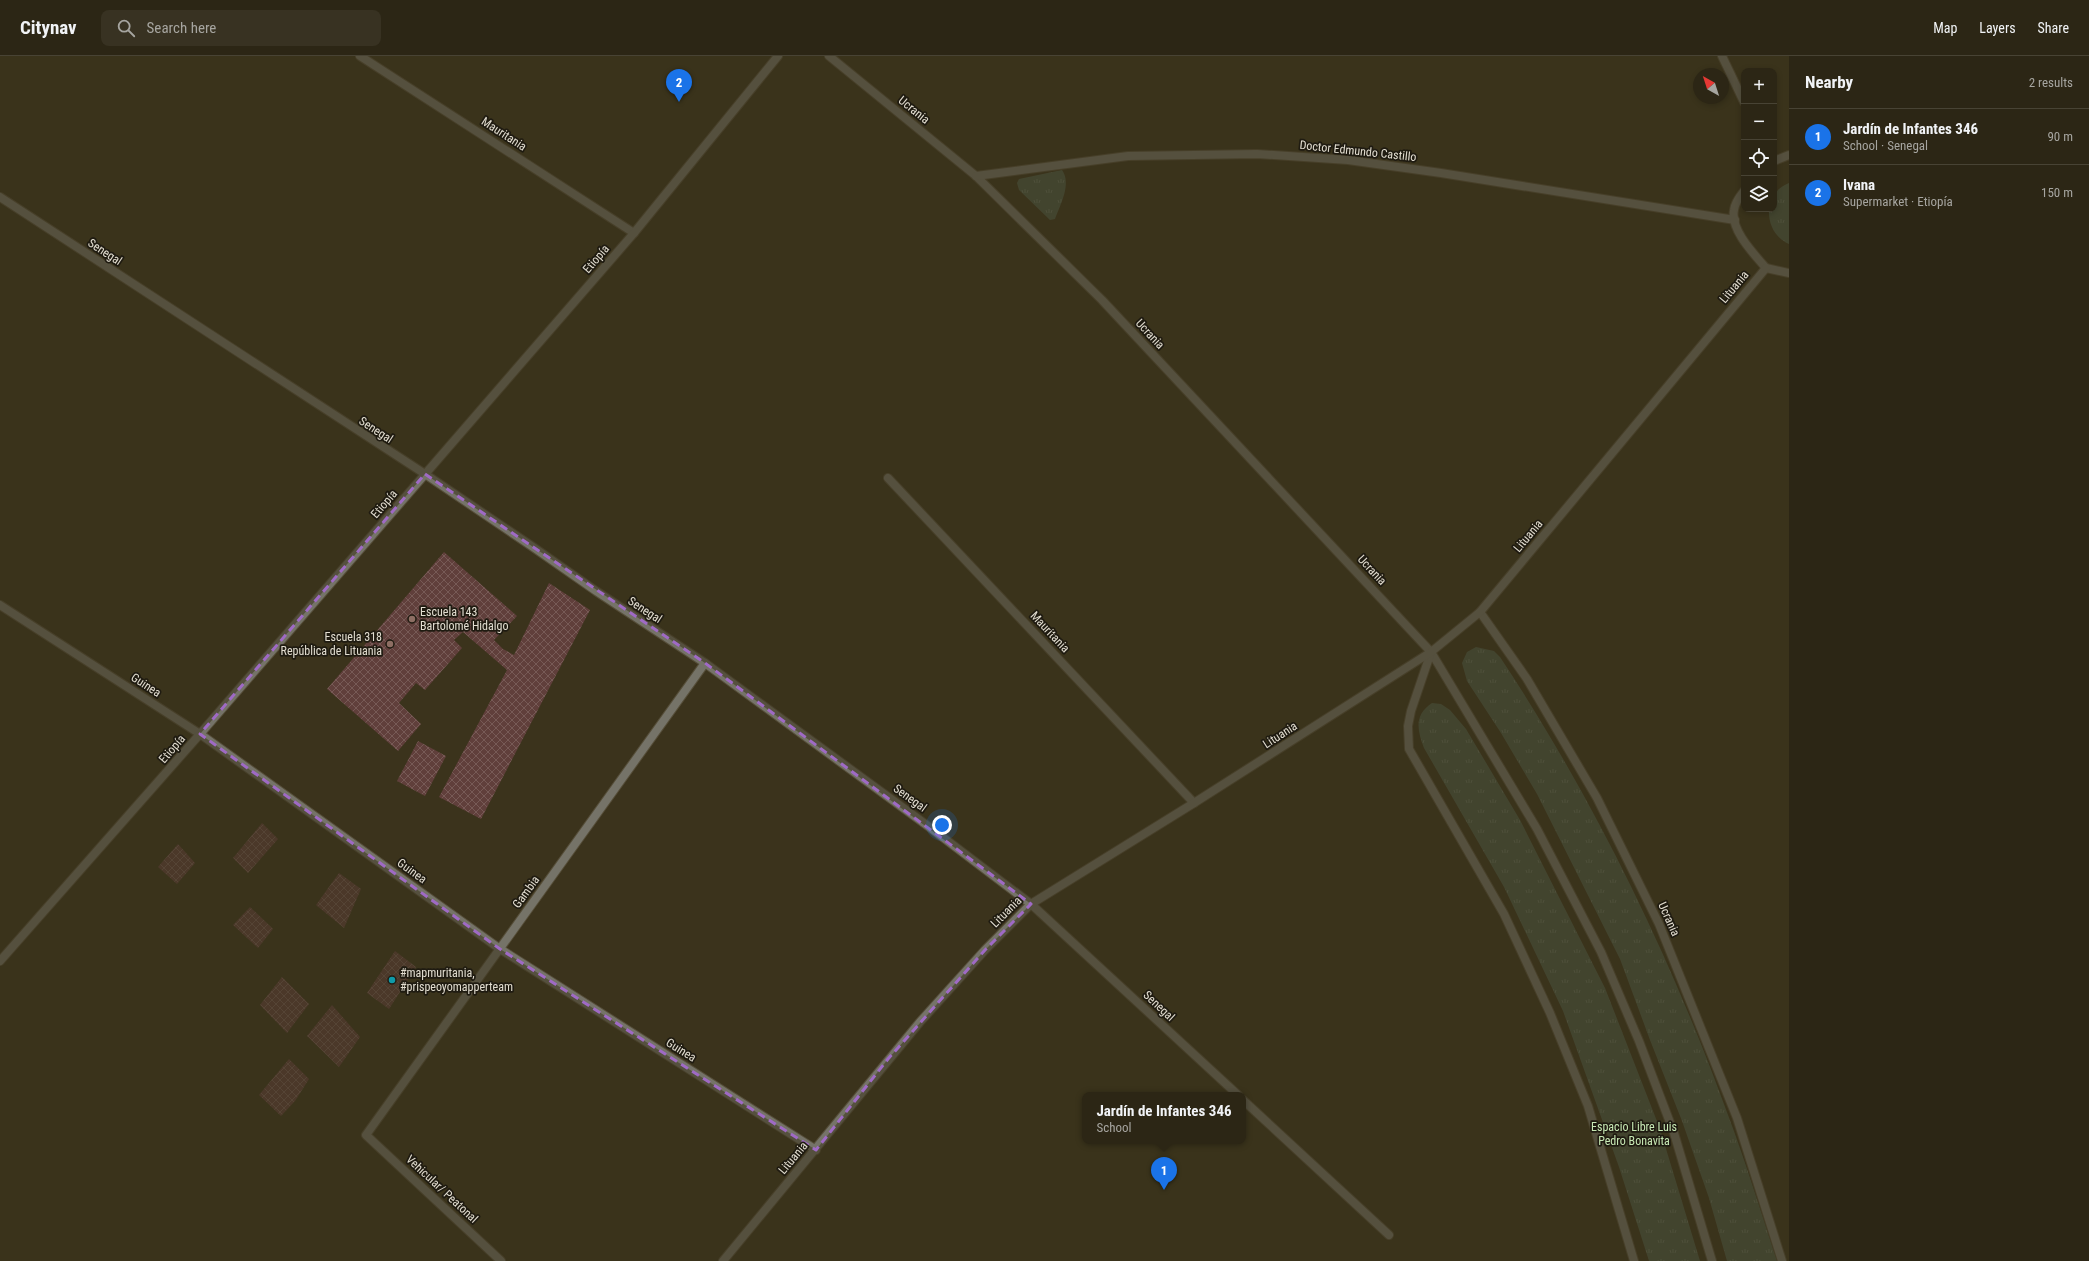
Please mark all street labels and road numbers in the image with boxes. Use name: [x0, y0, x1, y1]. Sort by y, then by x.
street label: Ucrania: [896, 93, 932, 127]
street label: Mauritania: [479, 114, 529, 154]
street label: Doctor Edmundo Castillo: [1299, 138, 1417, 164]
street label: Senegal: [85, 236, 125, 268]
street label: Etiopía: [580, 242, 612, 276]
street label: Lituania: [1716, 268, 1752, 306]
street label: Ucrania: [1133, 316, 1167, 352]
street label: Senegal: [356, 414, 396, 446]
street label: Etiopía: [368, 487, 400, 521]
street label: Lituania: [1510, 517, 1546, 555]
street label: Ucrania: [1355, 552, 1389, 588]
street label: Senegal: [625, 594, 665, 626]
street label: Mauritania: [1028, 609, 1073, 655]
street label: Guinea: [128, 670, 164, 700]
street label: Lituania: [1260, 719, 1300, 751]
street label: Etiopía: [156, 732, 188, 766]
street label: Senegal: [891, 781, 929, 815]
street label: Guinea: [395, 856, 430, 886]
street label: Gambia: [510, 873, 542, 911]
street label: Lituania: [988, 893, 1025, 930]
street label: Ucrania: [1655, 900, 1683, 938]
street label: Senegal: [1140, 988, 1178, 1024]
street label: Guinea: [663, 1035, 699, 1065]
street label: Lituania: [775, 1139, 811, 1177]
street label: Vehicular/ Peatonal: [403, 1152, 481, 1226]

